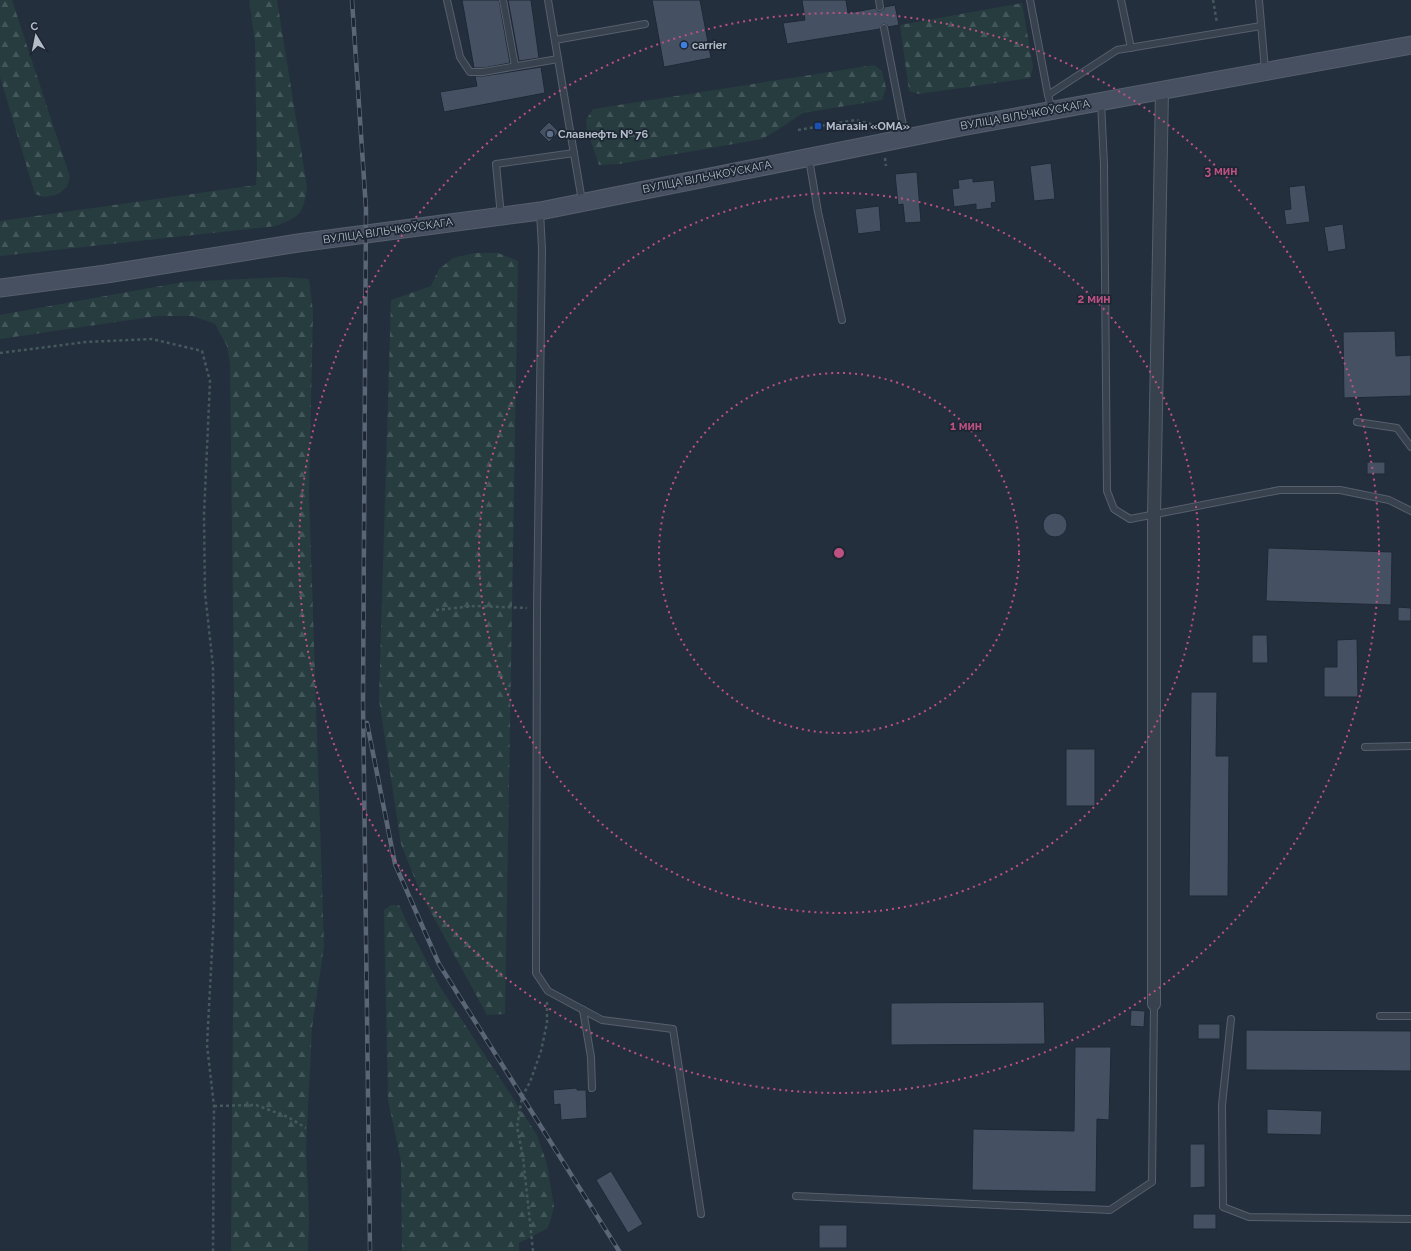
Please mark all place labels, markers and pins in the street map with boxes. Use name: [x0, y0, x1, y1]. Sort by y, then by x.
place label: carrier: [692, 39, 727, 52]
marker: carrier: [679, 40, 689, 50]
place label: Магазін «ОМА»: [826, 120, 910, 133]
marker: Магазін «ОМА»: [813, 121, 823, 131]
place label: Славнефть № 76: [558, 128, 649, 141]
marker: Славнефть № 76: [545, 129, 555, 139]
centre of rings: [832, 546, 846, 560]

